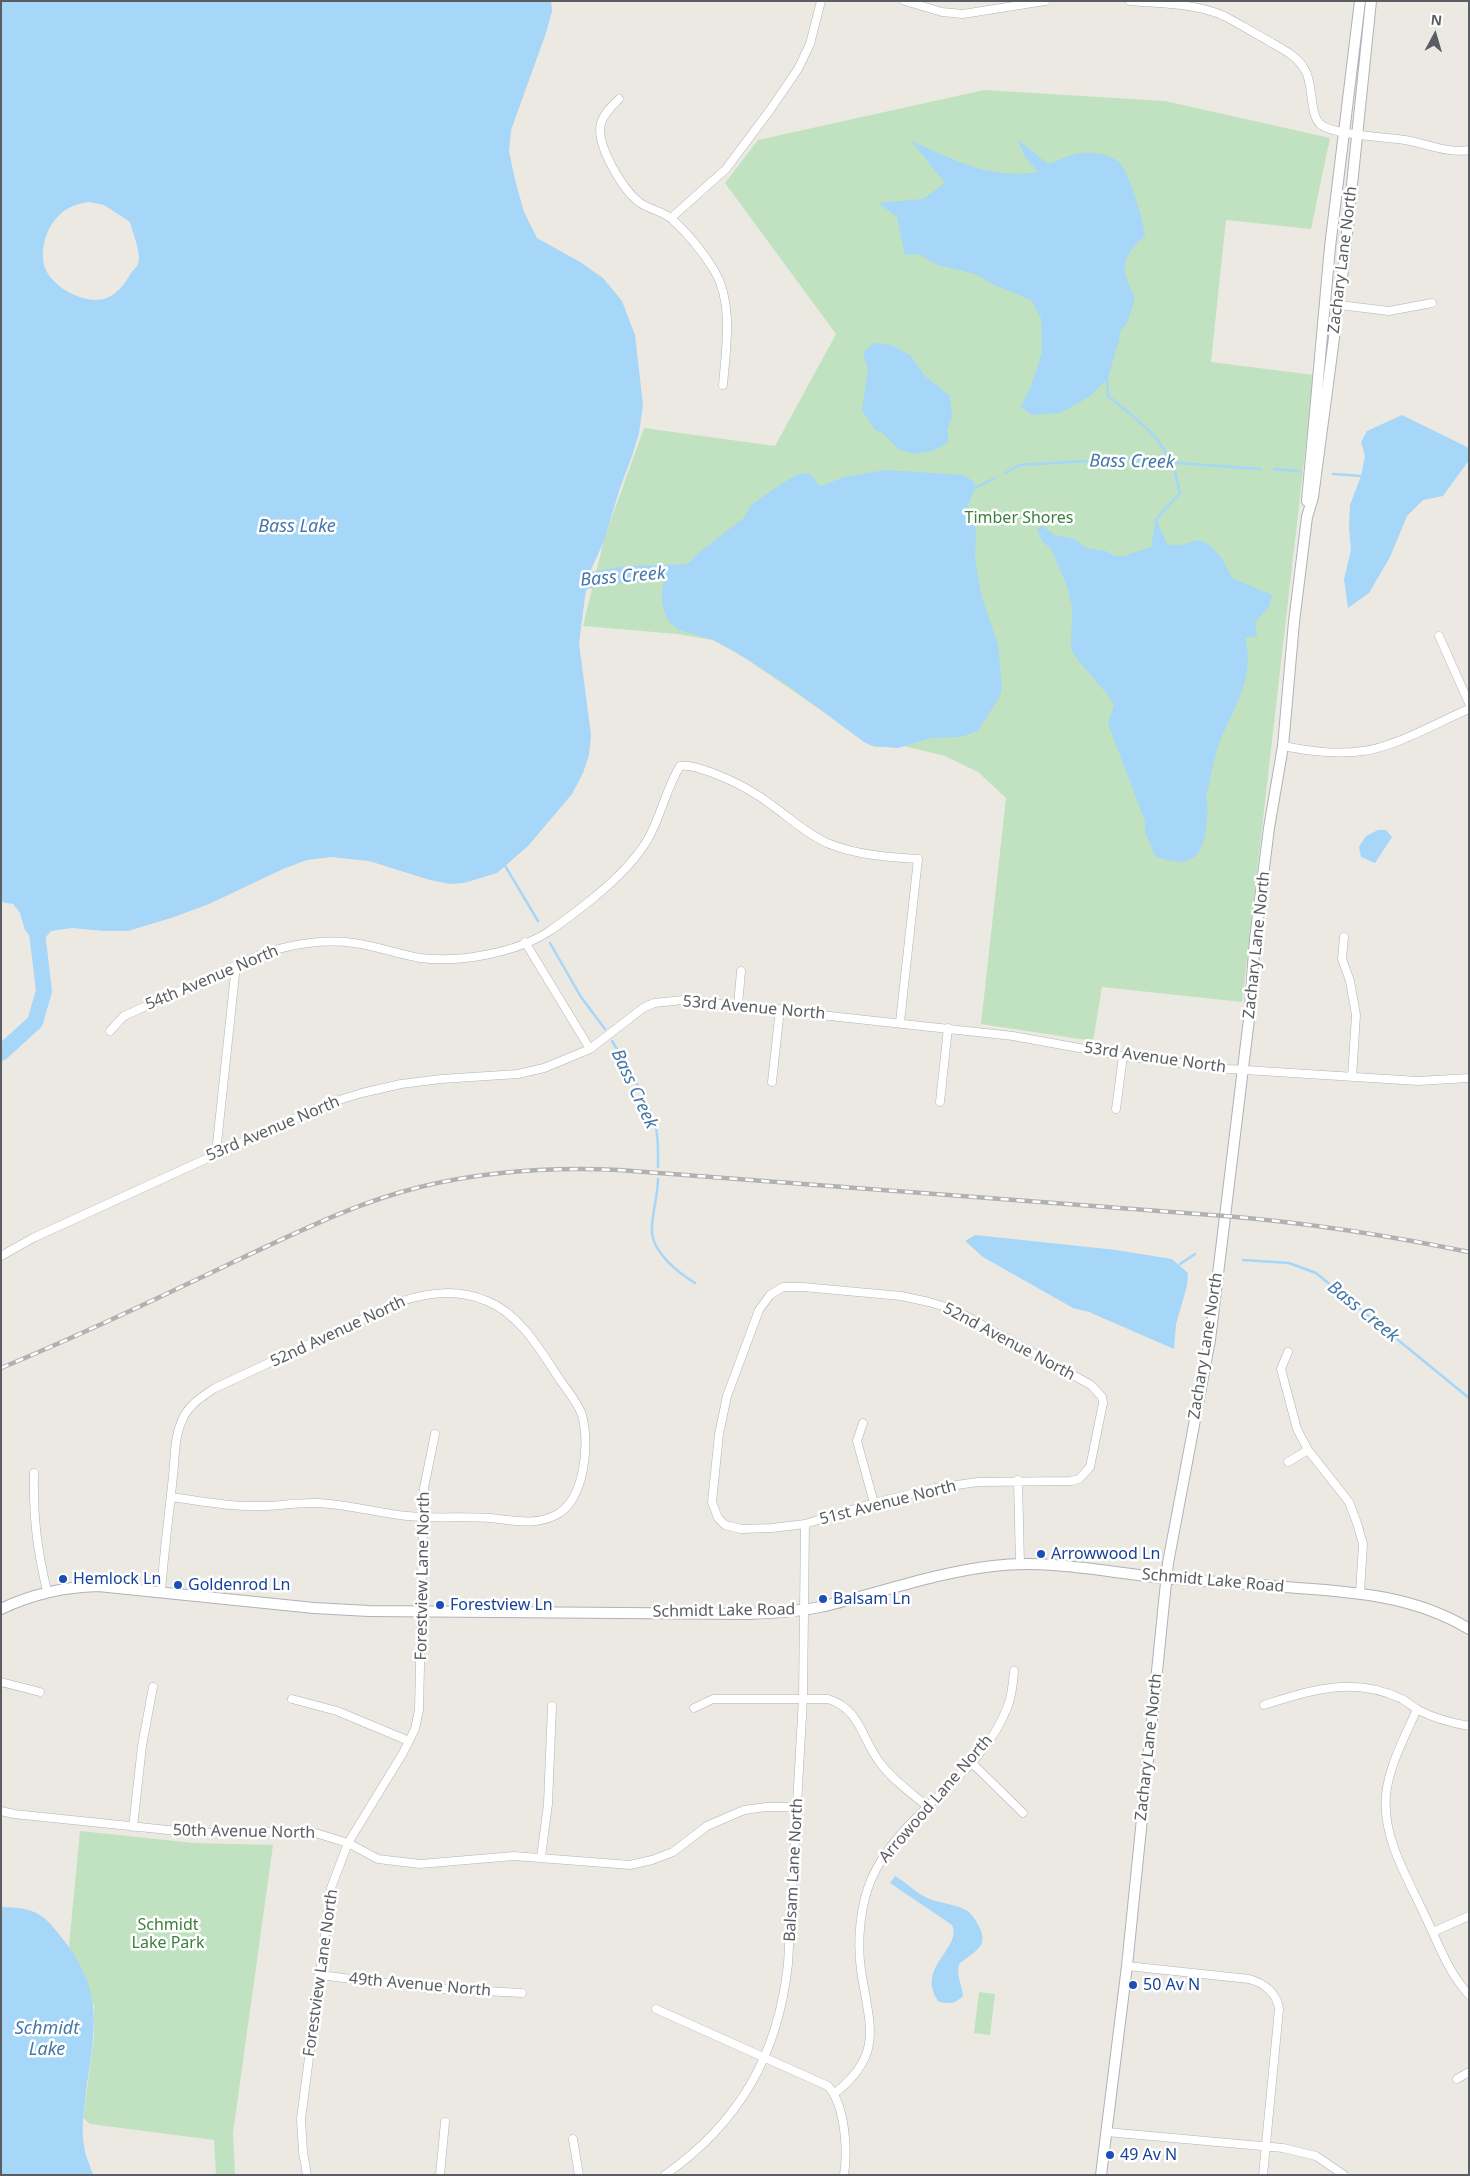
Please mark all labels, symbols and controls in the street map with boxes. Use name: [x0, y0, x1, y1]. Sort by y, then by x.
north arrow: [1410, 10, 1460, 60]
text: N: [1430, 10, 1443, 30]
street label: Zachary Lane North: [1324, 185, 1362, 335]
water label: Bass Creek: [1089, 450, 1175, 474]
park label: Timber Shores: [965, 508, 1073, 528]
water label: Bass Lake: [258, 516, 336, 538]
water label: Bass Creek: [579, 563, 667, 591]
street label: Zachary Lane North: [1240, 870, 1274, 1020]
street label: 54th Avenue North: [143, 941, 281, 1015]
street label: 53rd Avenue North: [682, 992, 826, 1024]
street label: 53rd Avenue North: [1083, 1039, 1227, 1077]
water label: Bass Creek: [606, 1046, 662, 1132]
street label: 53rd Avenue North: [203, 1092, 343, 1166]
street label: Zachary Lane North: [1185, 1271, 1227, 1421]
water label: Bass Creek: [1323, 1277, 1403, 1347]
street label: 52nd Avenue North: [267, 1292, 409, 1372]
street label: 52nd Avenue North: [940, 1299, 1078, 1385]
street label: 51st Avenue North: [818, 1477, 958, 1529]
street label: Forestview Lane North: [412, 1491, 434, 1661]
place label: Arrowwood Ln: [1051, 1544, 1160, 1564]
marker: Arrowwood Ln: [1035, 1548, 1047, 1560]
street label: Schmidt Lake Road: [1141, 1565, 1285, 1597]
place label: Hemlock Ln: [73, 1569, 161, 1589]
marker: Hemlock Ln: [57, 1573, 69, 1585]
place label: Goldenrod Ln: [188, 1575, 290, 1595]
marker: Goldenrod Ln: [172, 1579, 184, 1591]
place label: Balsam Ln: [833, 1589, 911, 1609]
marker: Balsam Ln: [817, 1593, 829, 1605]
place label: Forestview Ln: [450, 1595, 553, 1615]
marker: Forestview Ln: [434, 1599, 446, 1611]
street label: Schmidt Lake Road: [652, 1600, 796, 1622]
street label: Zachary Lane North: [1132, 1672, 1166, 1822]
street label: Arrowood Lane North: [875, 1731, 997, 1867]
street label: Balsam Lane North: [781, 1798, 807, 1942]
street label: 50th Avenue North: [173, 1821, 315, 1843]
street label: Forestview Lane North: [300, 1888, 342, 2058]
park label: Schmidt Lake Park: [132, 1915, 204, 1953]
street label: 49th Avenue North: [348, 1969, 492, 2001]
place label: 50 Av N: [1143, 1975, 1200, 1995]
marker: 50 Av N: [1127, 1979, 1139, 1991]
water label: Schmidt Lake: [15, 2018, 79, 2060]
place label: 49 Av N: [1120, 2145, 1177, 2165]
marker: 49 Av N: [1104, 2149, 1116, 2161]

